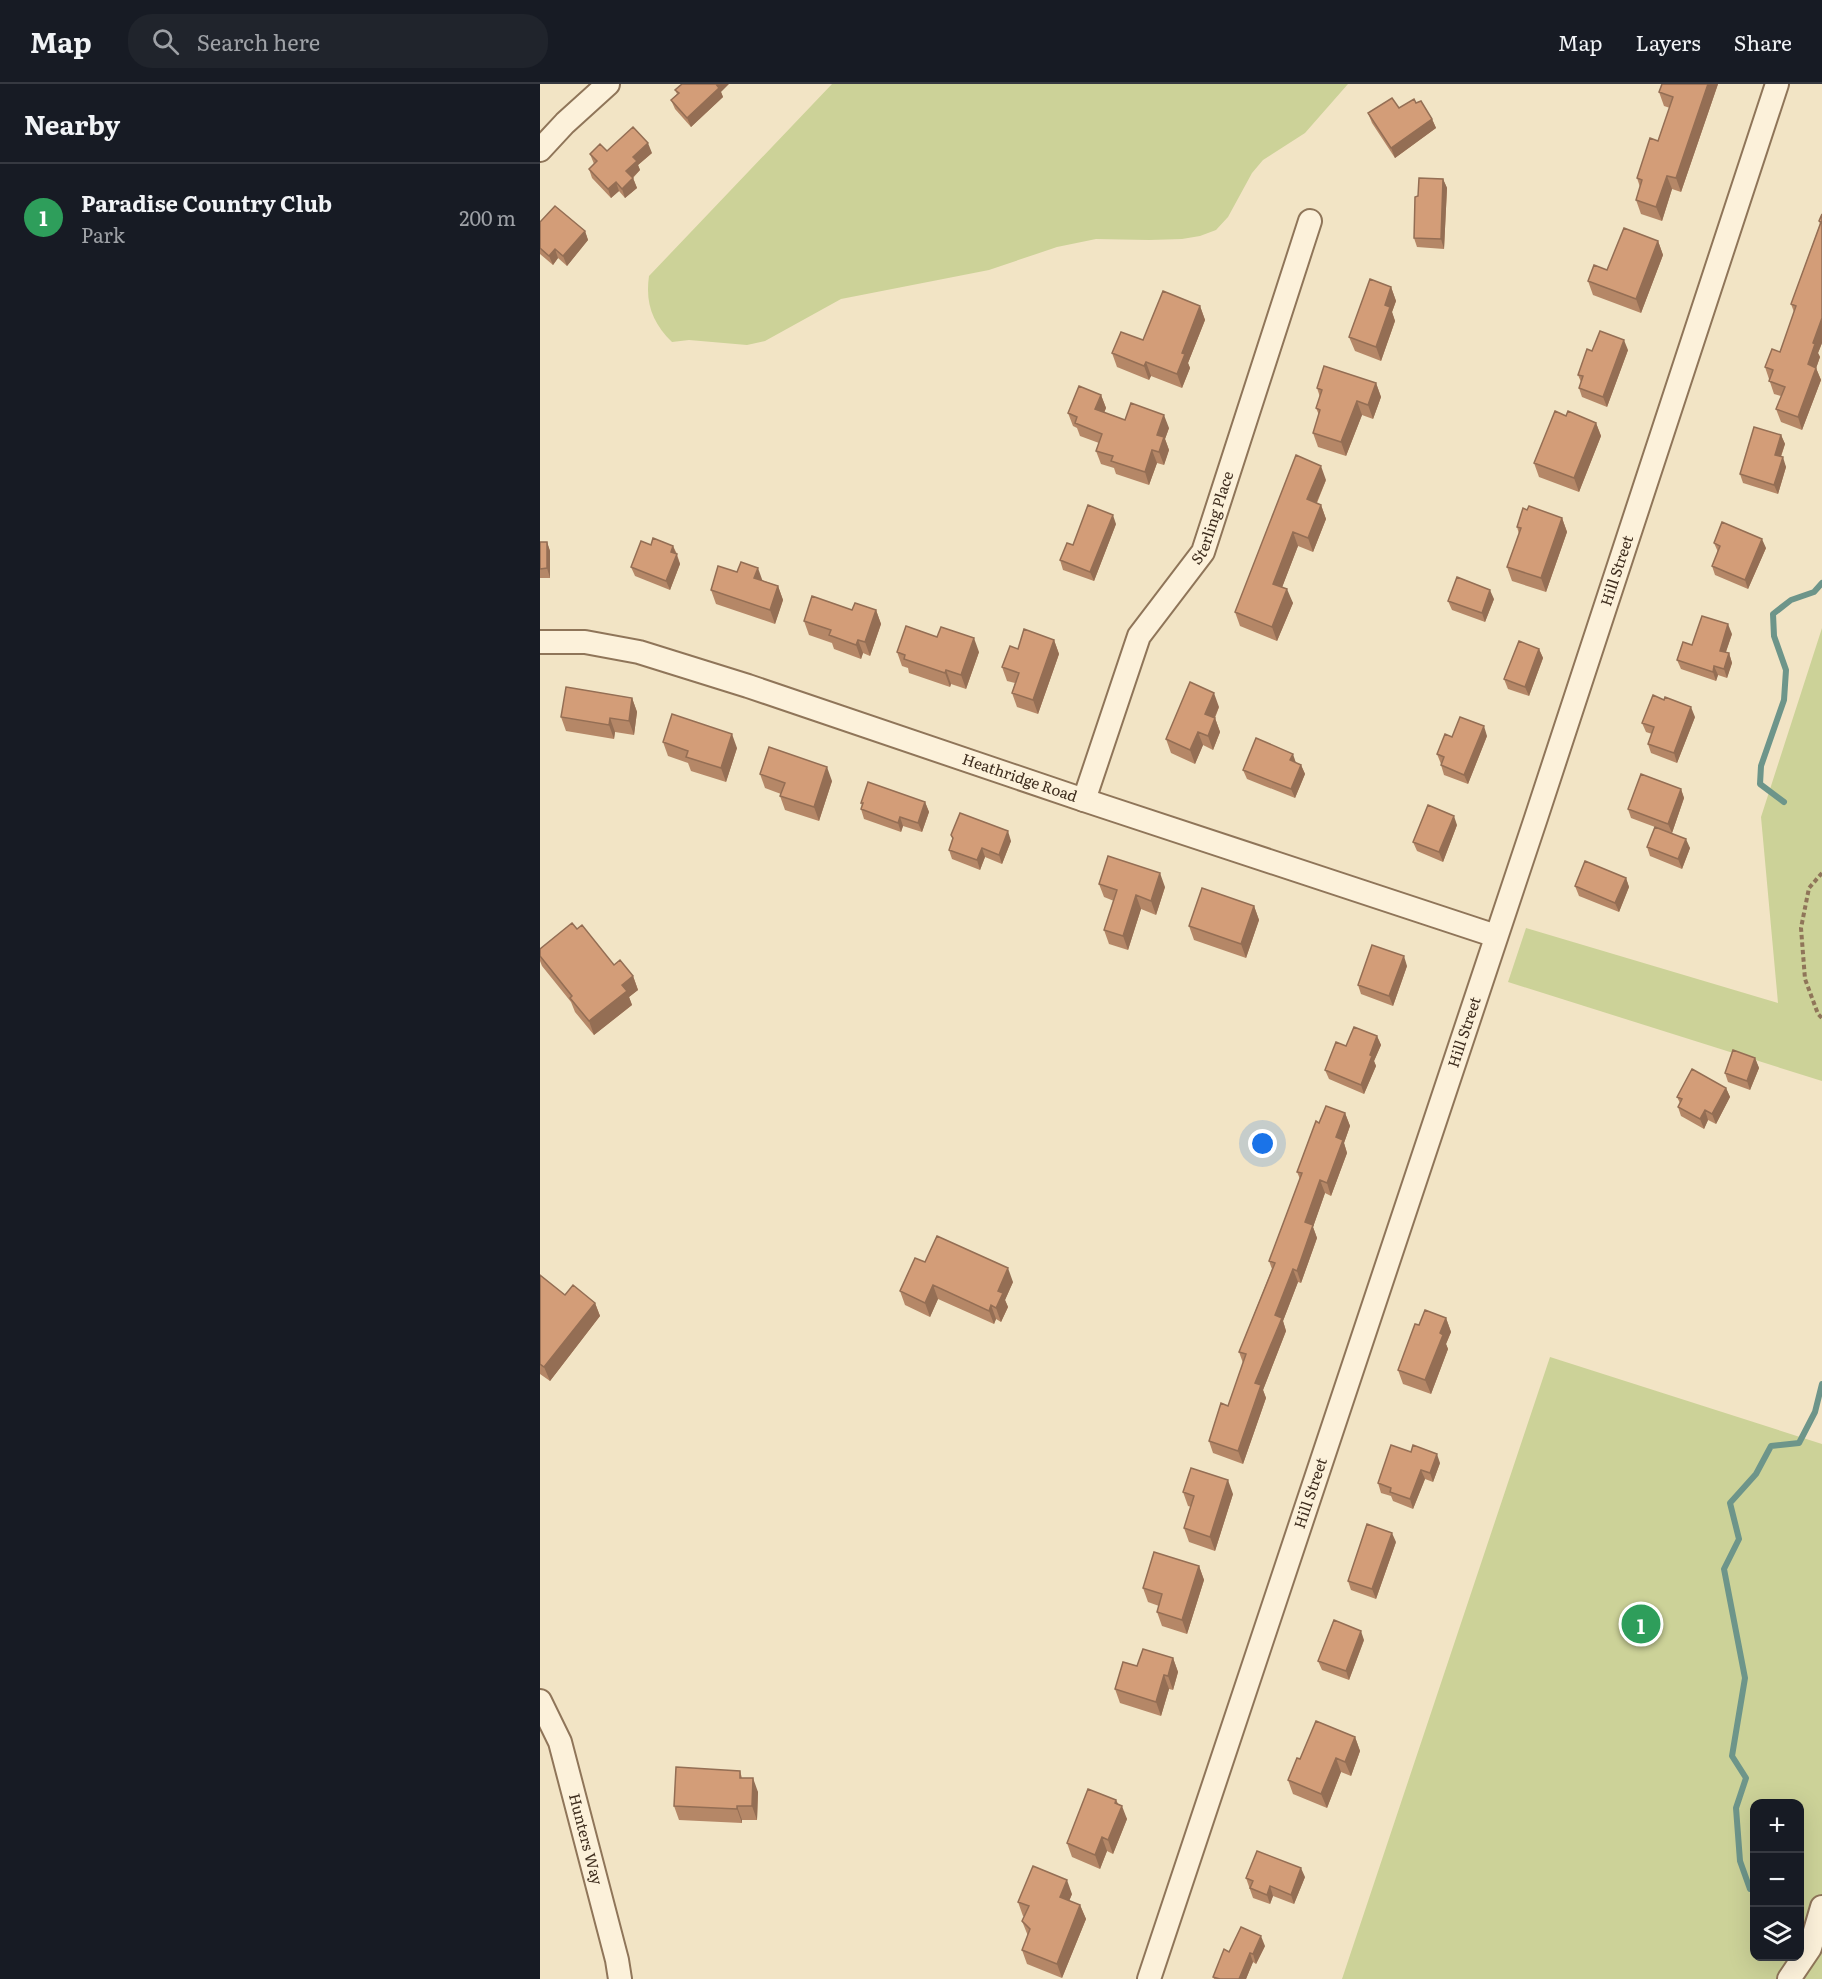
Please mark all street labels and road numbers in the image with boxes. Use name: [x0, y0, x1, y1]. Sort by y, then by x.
street label: Sterling Place: [1184, 468, 1239, 569]
street label: Hill Street: [1593, 532, 1638, 609]
street label: Heathridge Road: [960, 747, 1081, 807]
street label: Hill Street: [1441, 993, 1486, 1070]
street label: Hill Street: [1287, 1454, 1332, 1531]
street label: Hunters Way: [564, 1790, 610, 1887]

